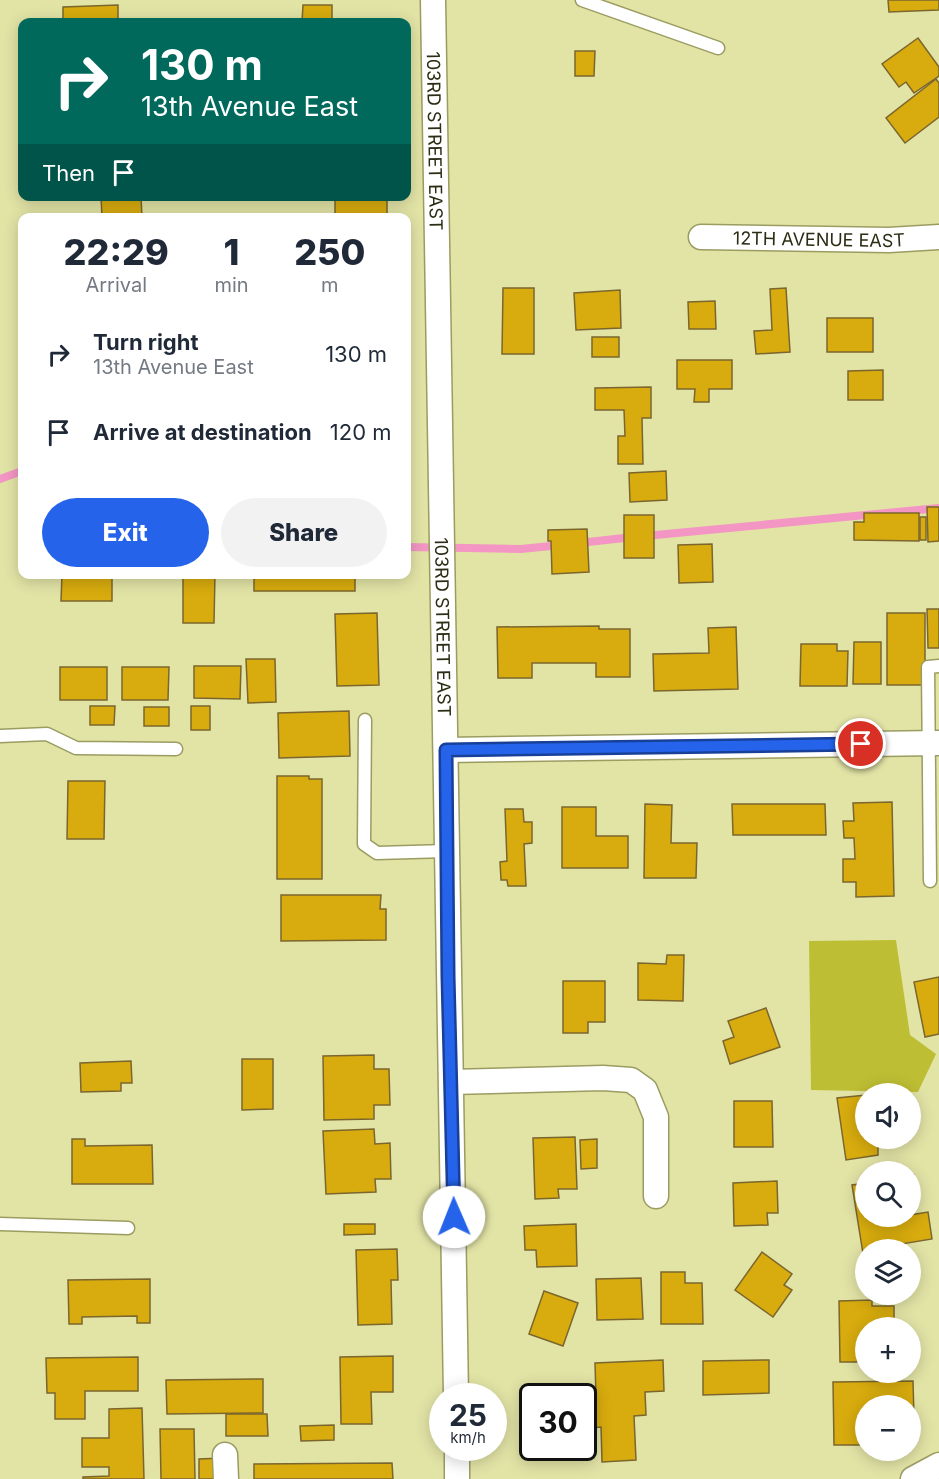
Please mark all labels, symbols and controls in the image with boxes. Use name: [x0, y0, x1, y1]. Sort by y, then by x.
text: 130 m: [141, 39, 263, 90]
icon: right: [42, 42, 120, 120]
street label: 103RD STREET EAST: [423, 51, 447, 231]
text: 13th Avenue East: [141, 90, 358, 123]
icon: arrive: [107, 156, 140, 189]
text: Then: [42, 160, 95, 186]
street label: 12TH AVENUE EAST: [733, 227, 906, 251]
text: 22:29: [64, 230, 169, 274]
text: 1: [224, 230, 239, 274]
text: 250: [294, 230, 365, 274]
text: Arrival: [85, 273, 147, 297]
text: min: [214, 273, 249, 297]
text: m: [321, 273, 339, 297]
text: Turn right: [93, 329, 199, 355]
icon: right: [42, 338, 75, 371]
text: 130 m: [325, 341, 387, 367]
text: 13th Avenue East: [93, 355, 254, 379]
icon: arrive: [42, 416, 75, 449]
text: Arrive at destination: [93, 419, 312, 445]
text: 120 m: [330, 419, 391, 445]
button: Exit: [42, 498, 209, 567]
button: Share: [221, 498, 387, 567]
street label: 103RD STREET EAST: [431, 537, 455, 717]
pin: [835, 718, 886, 769]
icon: arrive: [844, 727, 877, 760]
map controls: [855, 1083, 921, 1461]
button: sound: [855, 1083, 921, 1149]
button: search: [855, 1161, 921, 1227]
position arrow: [422, 1185, 486, 1249]
button: layers: [855, 1239, 921, 1305]
button: +: [855, 1317, 921, 1383]
speed limit sign: 30: [519, 1383, 597, 1461]
button: −: [855, 1395, 921, 1461]
text: 25: [449, 1397, 487, 1433]
text: km/h: [450, 1428, 486, 1447]

